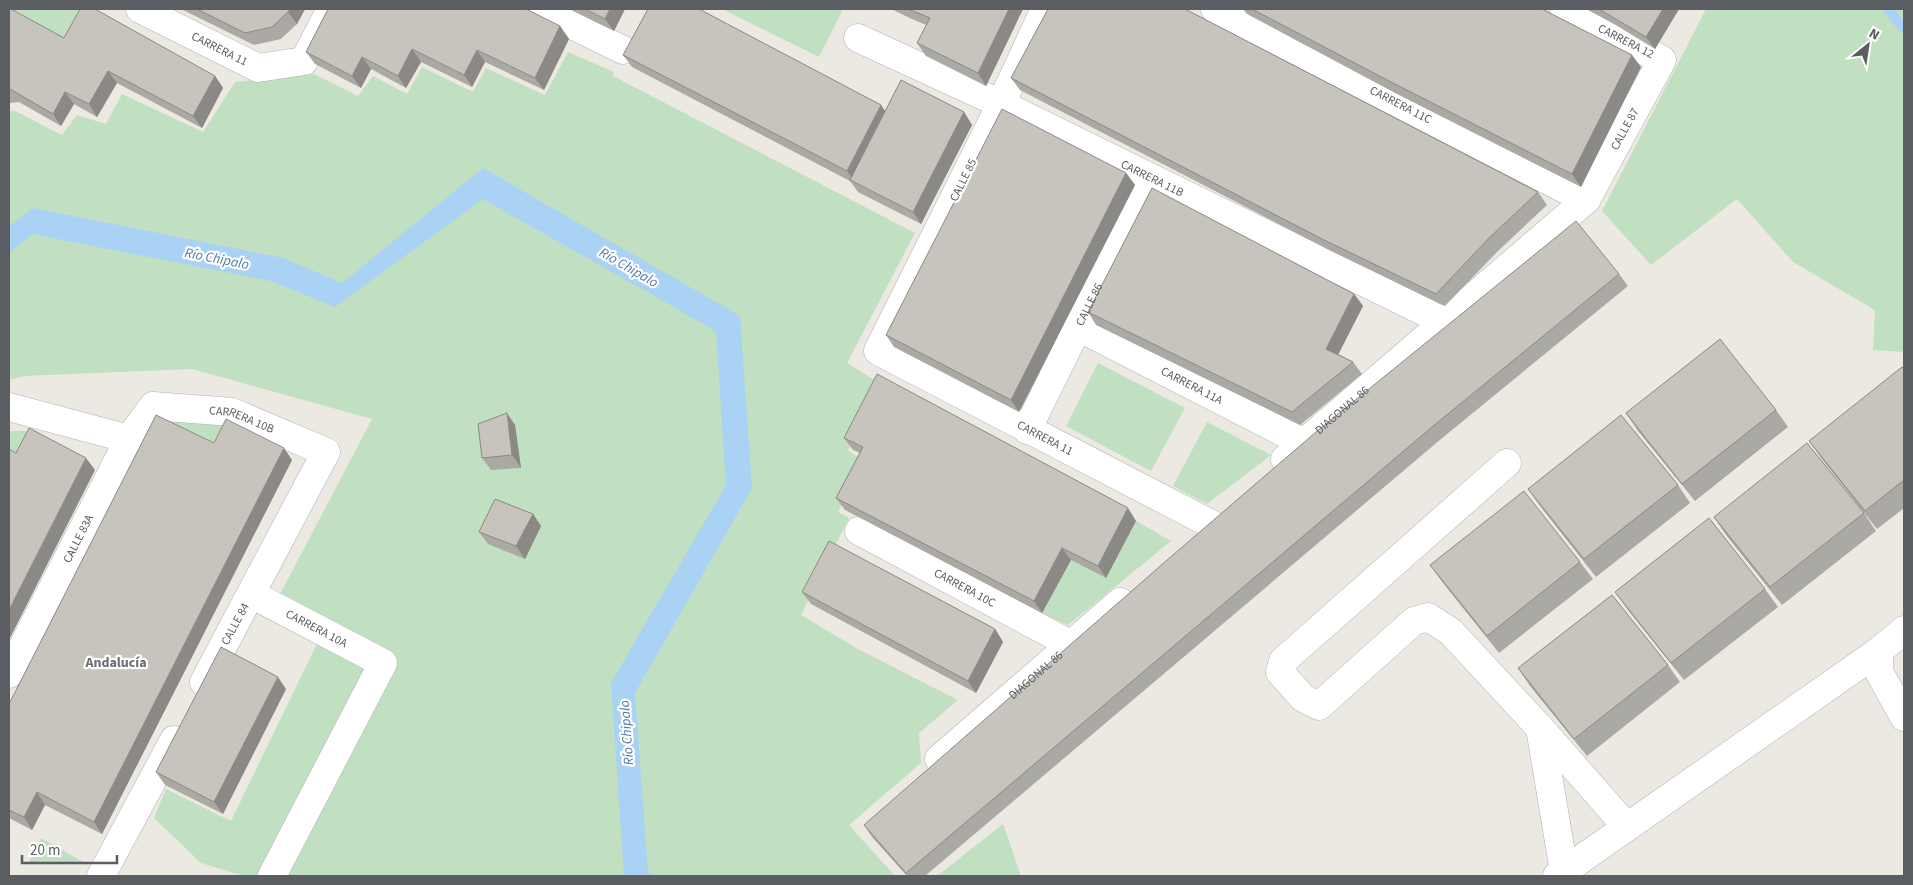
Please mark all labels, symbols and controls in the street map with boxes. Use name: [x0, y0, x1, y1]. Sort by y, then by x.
street label: CARRERA 12: [1595, 20, 1657, 63]
north arrow: [1843, 20, 1893, 70]
text: N: [1865, 24, 1883, 46]
street label: CARRERA 11: [188, 28, 251, 71]
street label: CARRERA 11C: [1367, 82, 1435, 128]
street label: CALLE 87: [1607, 105, 1643, 153]
street label: CALLE 85: [946, 156, 981, 204]
street label: CARRERA 11B: [1118, 156, 1186, 201]
water label: Río Chipalo: [183, 243, 251, 275]
water label: Río Chipalo: [595, 243, 662, 293]
street label: CALLE 86: [1072, 280, 1107, 329]
street label: CARRERA 11A: [1158, 363, 1226, 409]
street label: DIAGONAL 86: [1311, 382, 1373, 439]
street label: CARRERA 10B: [208, 402, 277, 438]
street label: CARRERA 11: [1014, 417, 1076, 460]
street label: CALLE 83A: [59, 511, 98, 566]
street label: CARRERA 10C: [931, 565, 999, 612]
street label: CALLE 84: [217, 600, 254, 648]
street label: CARRERA 10A: [282, 606, 351, 652]
street label: DIAGONAL 86: [1005, 647, 1067, 704]
district label: Andalucía: [84, 653, 147, 673]
water label: Río Chipalo: [615, 700, 639, 766]
scale bar: [22, 832, 118, 864]
text: 20 m: [30, 840, 60, 861]

